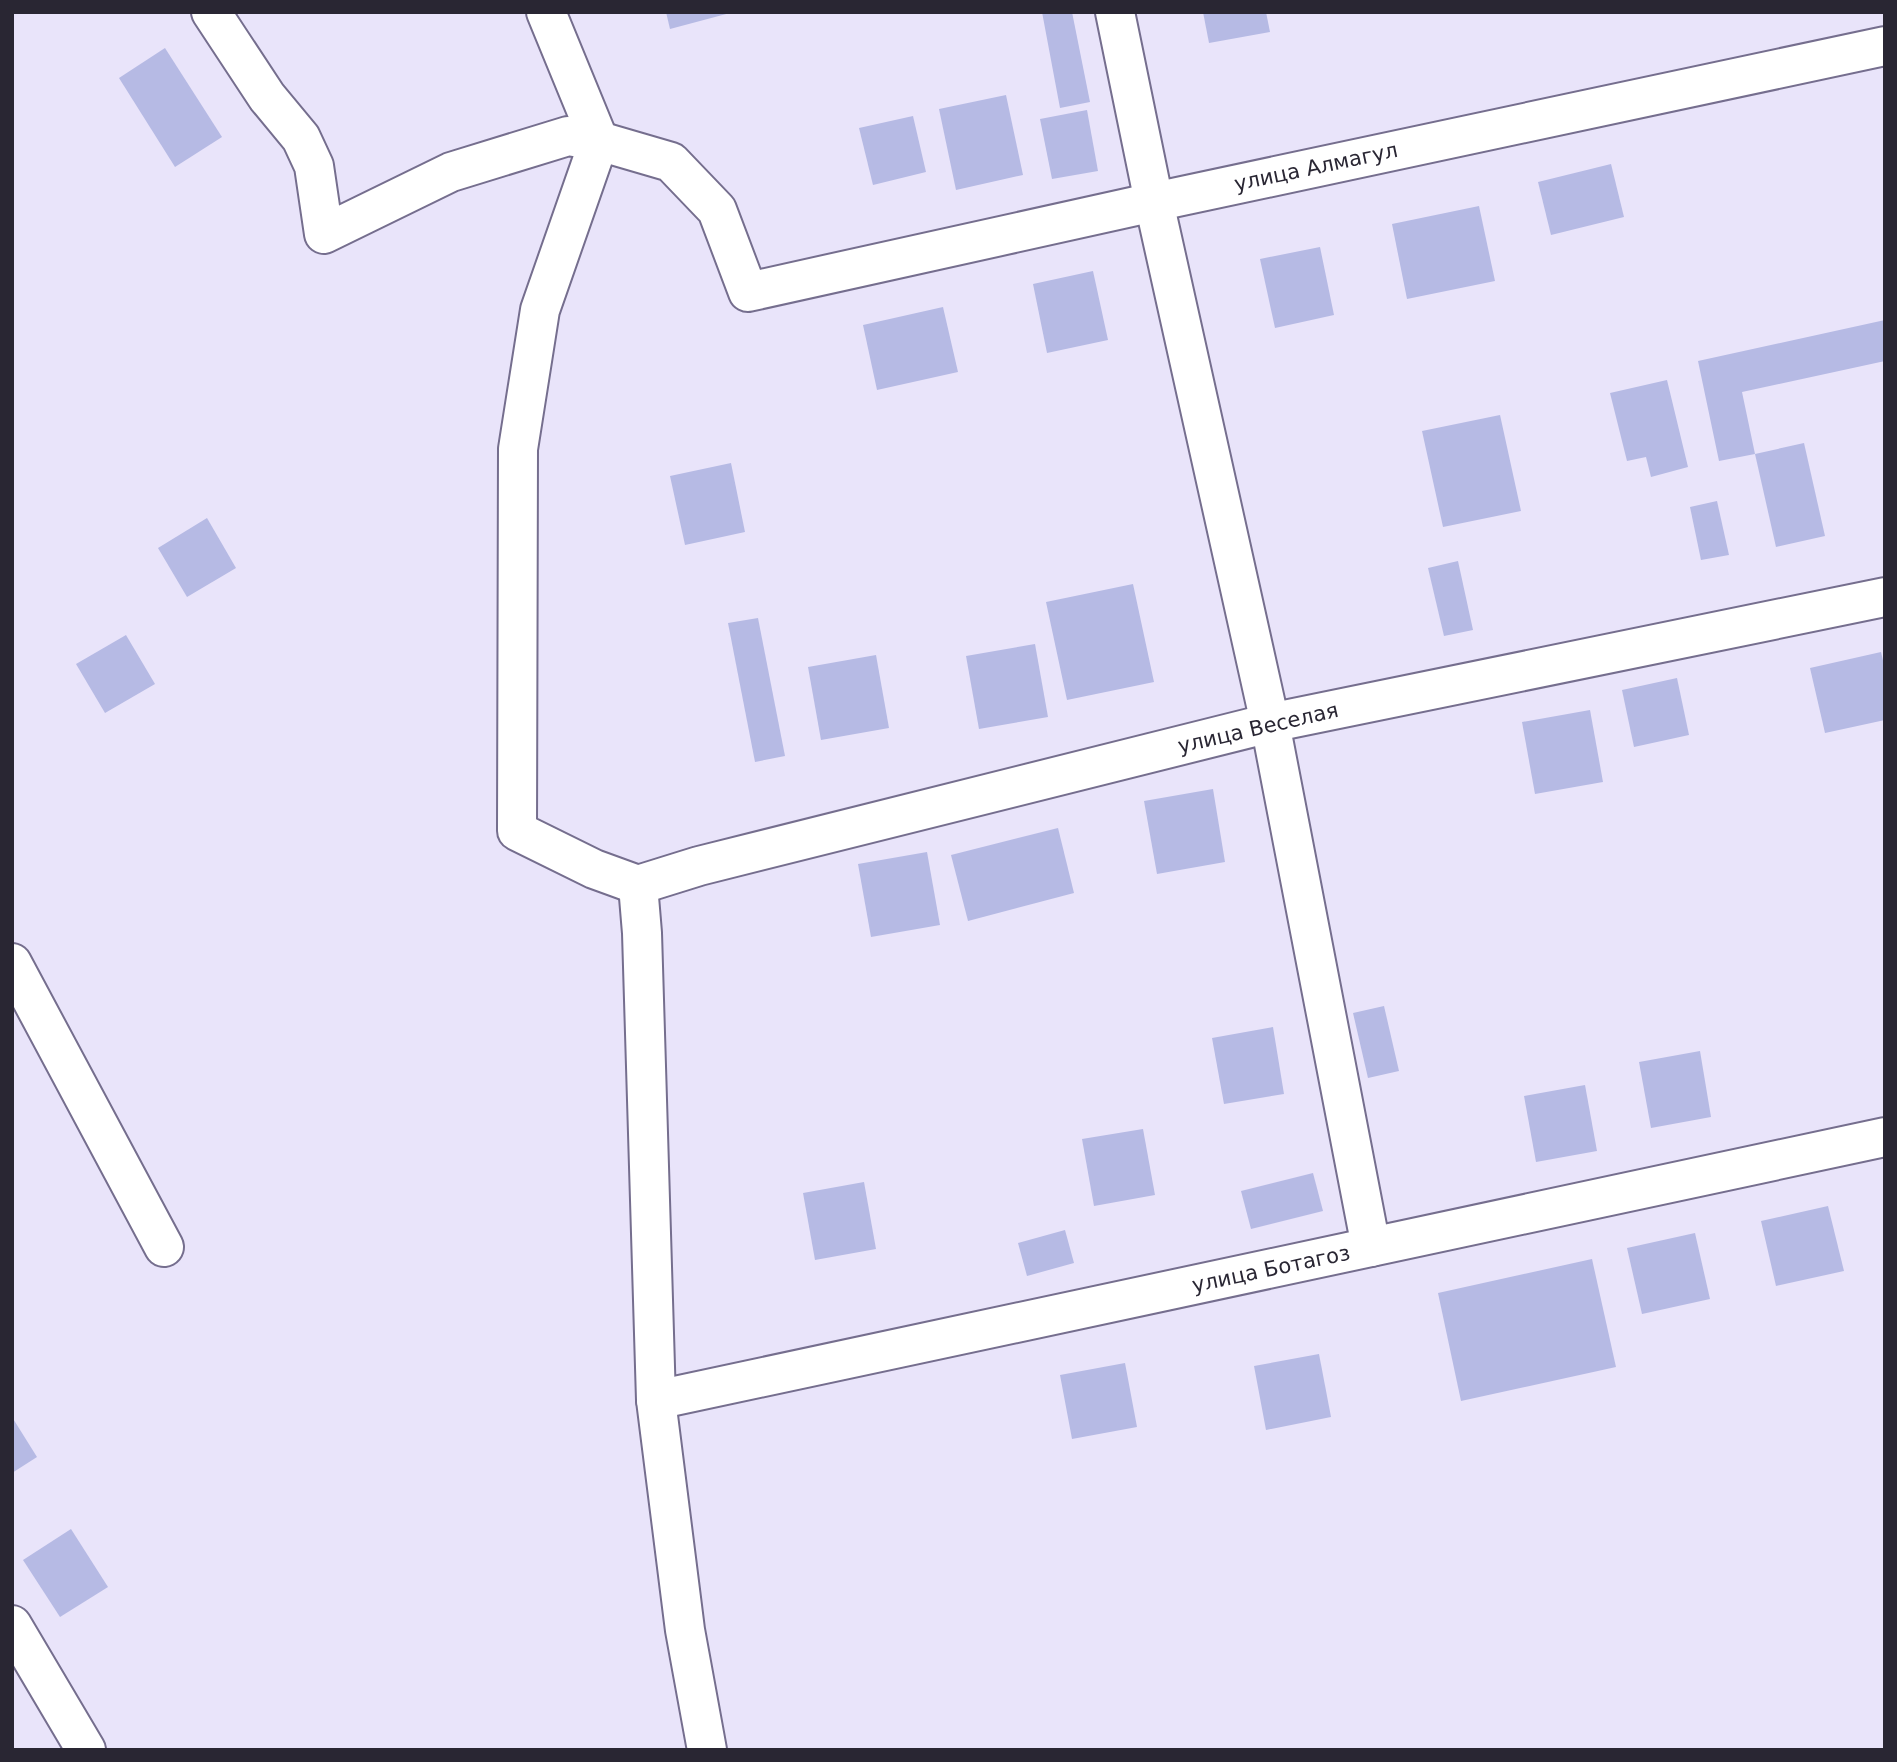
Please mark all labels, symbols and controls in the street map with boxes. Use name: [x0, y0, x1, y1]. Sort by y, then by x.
street label: улица Алмагул: [1232, 138, 1400, 196]
street label: улица Веселая: [1175, 698, 1341, 758]
street label: улица Ботагоз: [1190, 1241, 1352, 1297]

